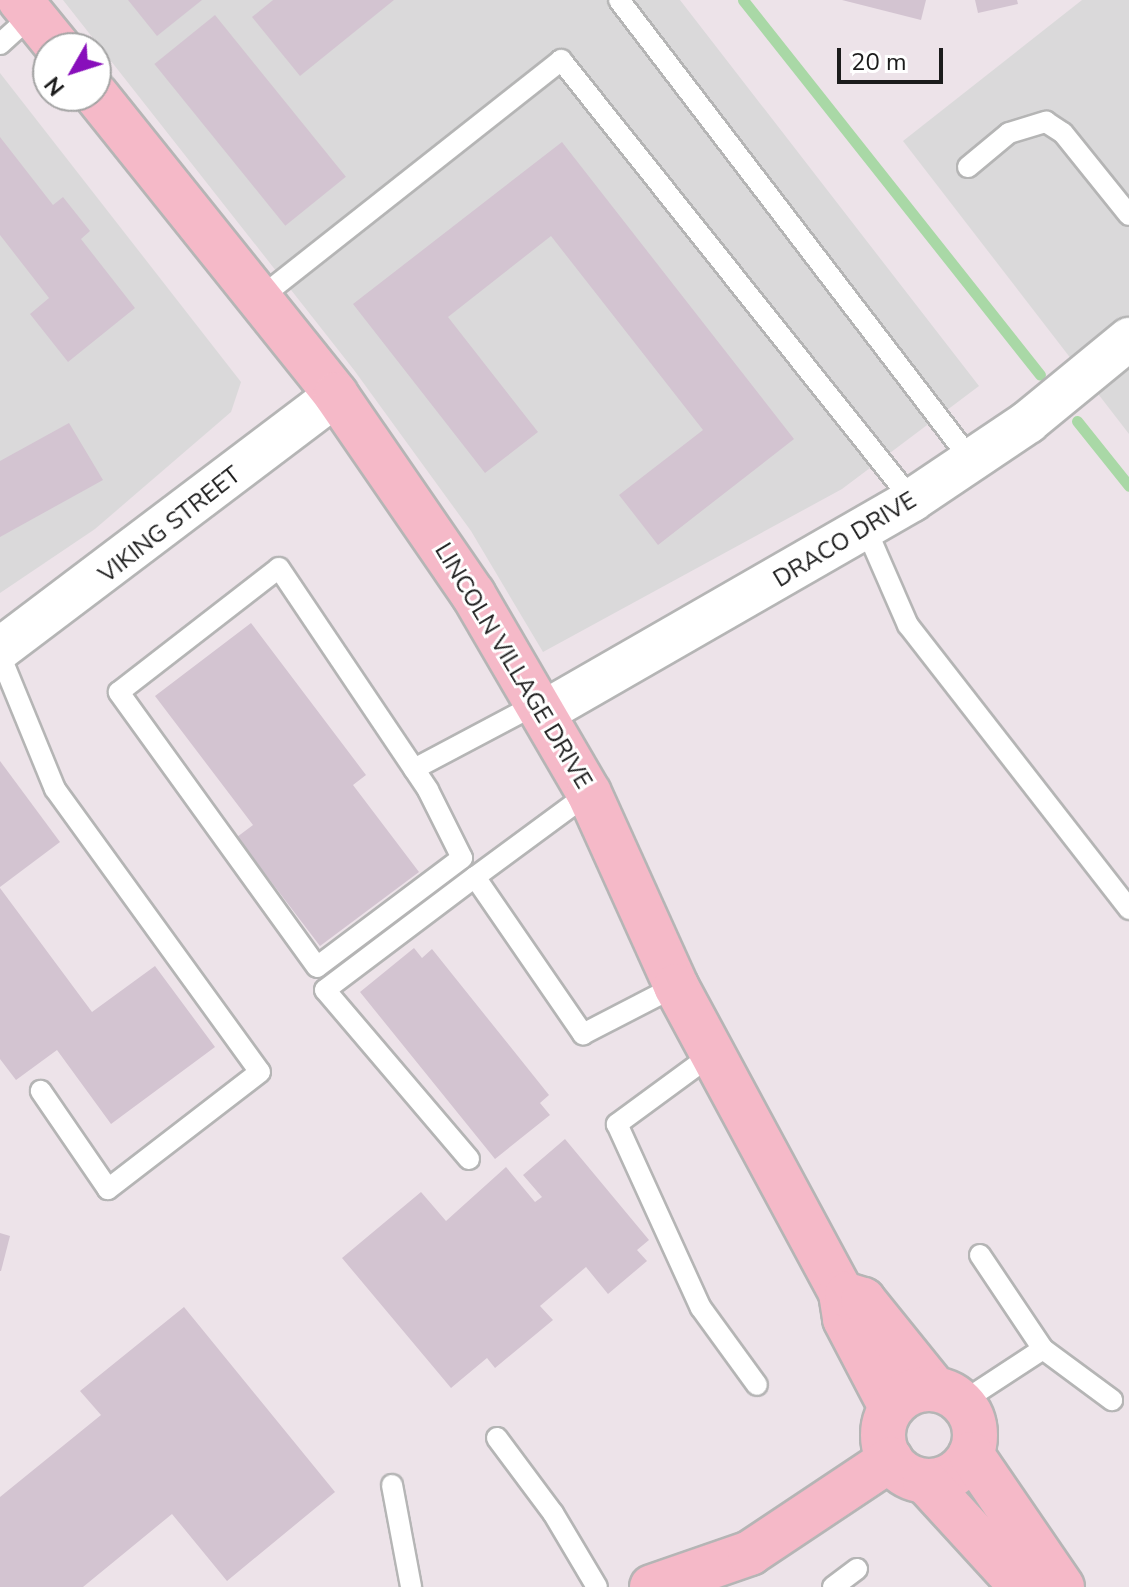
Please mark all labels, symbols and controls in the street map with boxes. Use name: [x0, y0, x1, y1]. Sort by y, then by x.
north arrow: [32, 32, 112, 112]
scale bar: [841, 32, 947, 82]
text: 20 m: [851, 46, 907, 78]
text: N: [38, 70, 72, 102]
street label: VIKING STREET: [93, 461, 247, 589]
street label: DRACO DRIVE: [768, 486, 922, 594]
street label: LINCOLN VILLAGE DRIVE: [428, 538, 598, 794]

